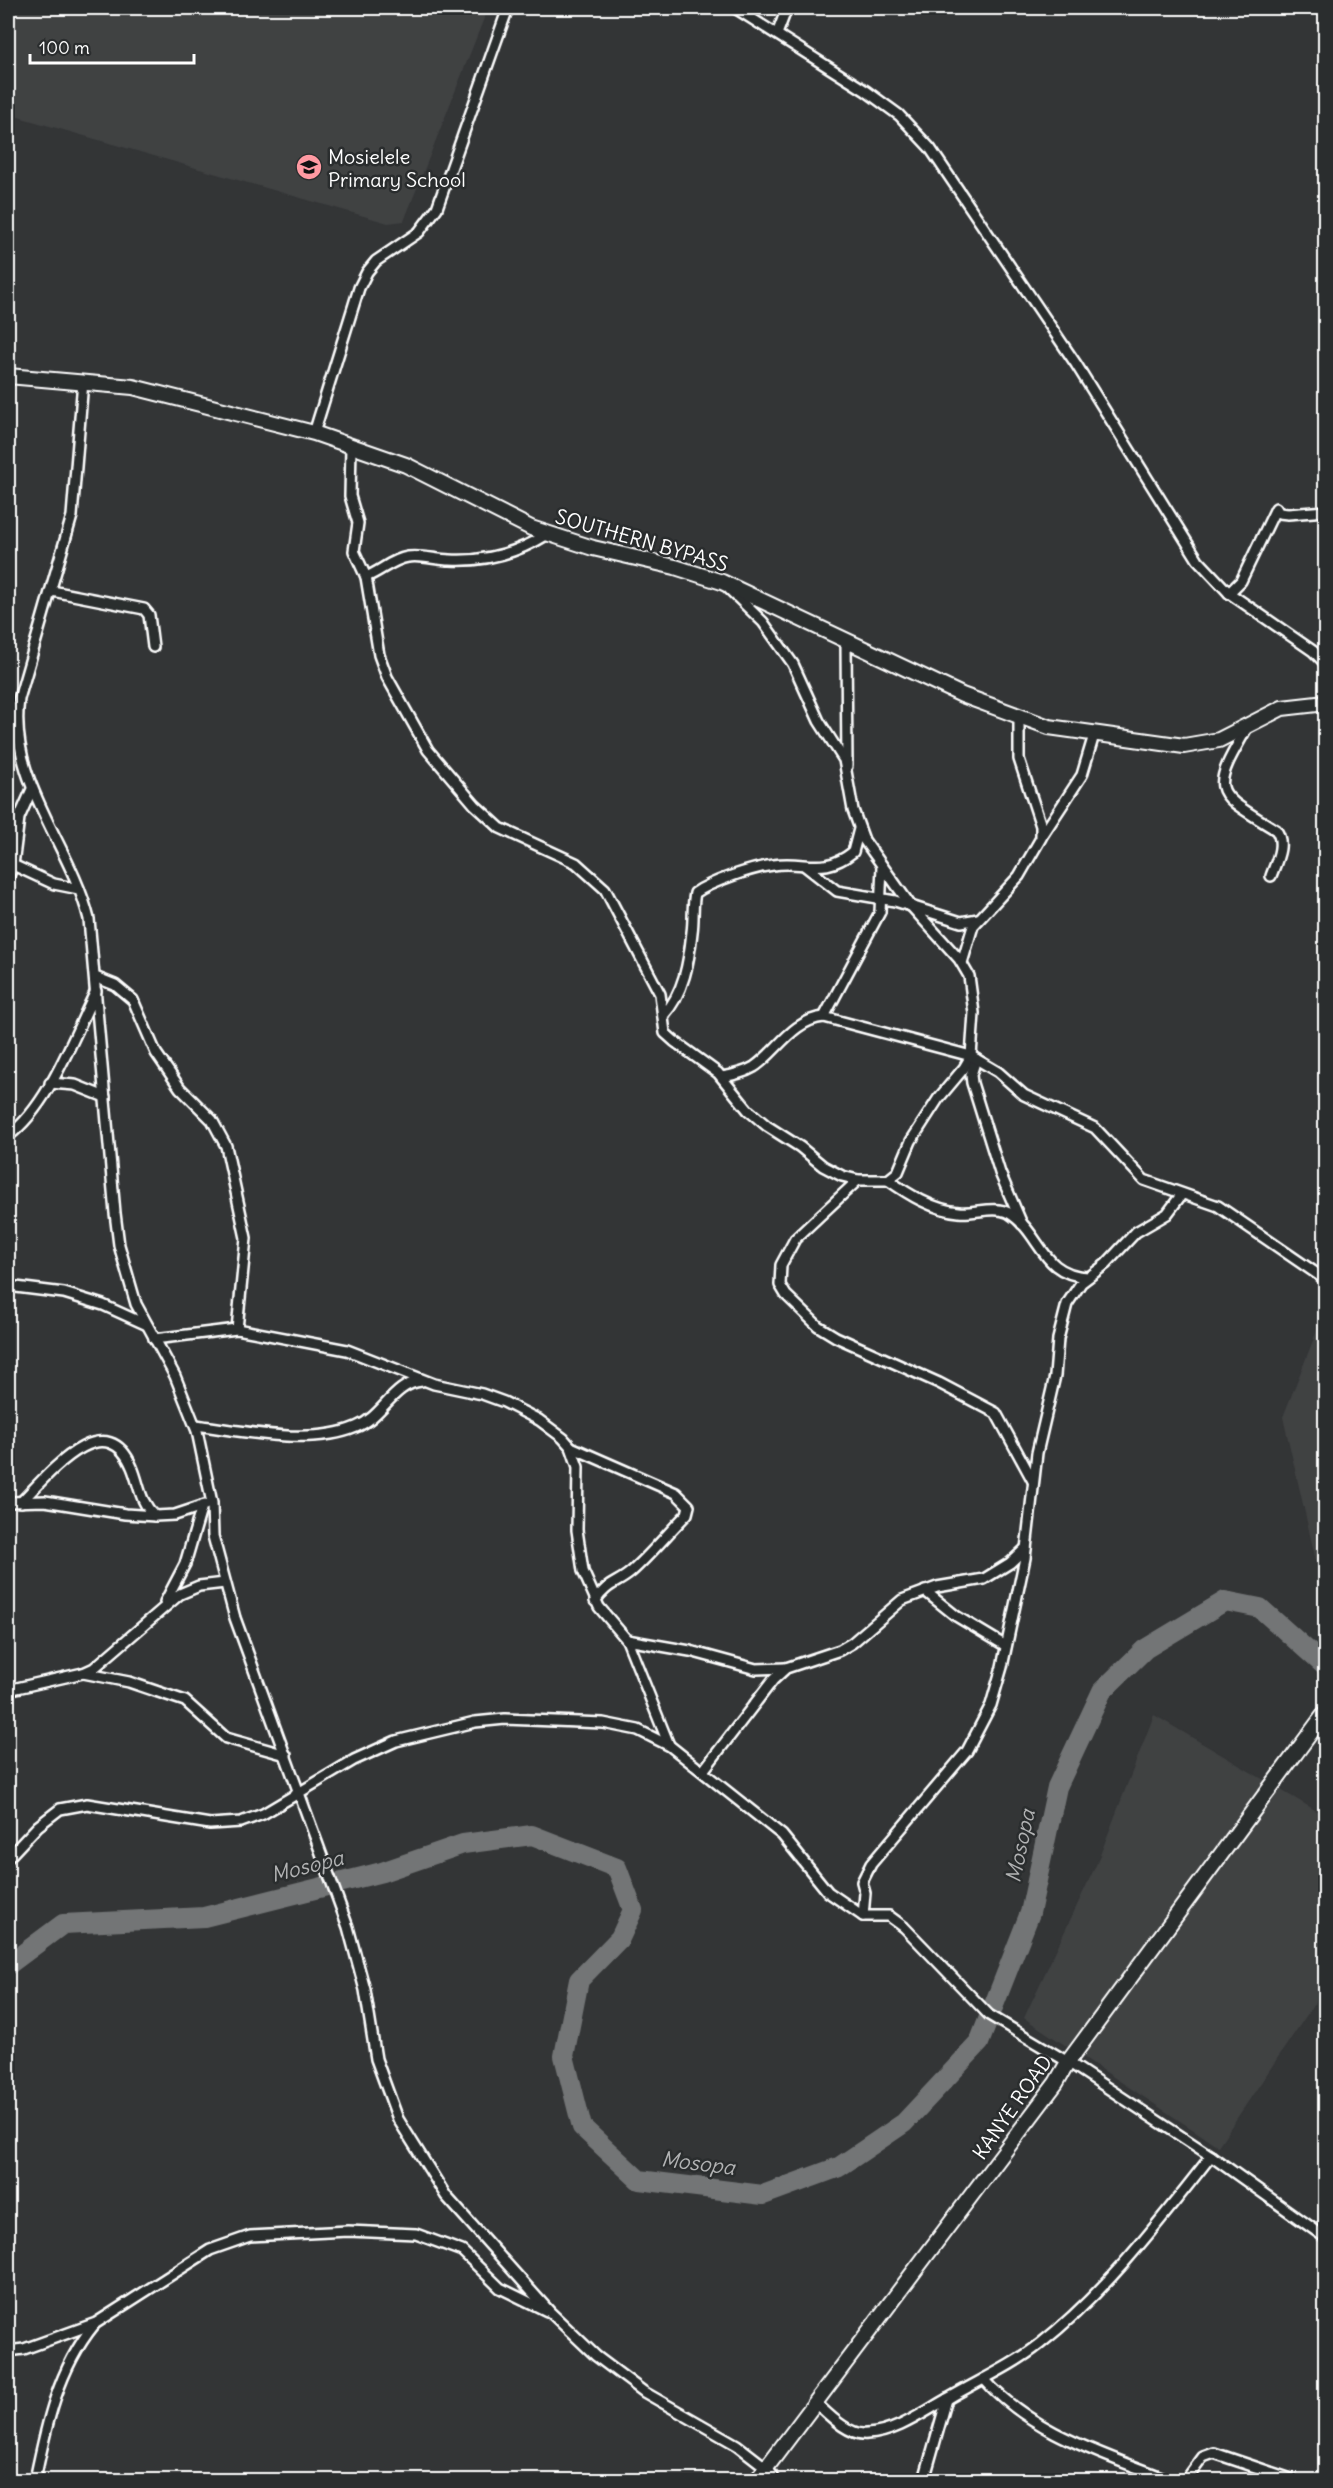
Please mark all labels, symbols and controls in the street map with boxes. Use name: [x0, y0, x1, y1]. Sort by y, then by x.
scale bar: [30, 27, 194, 65]
text: 100 m: [39, 36, 90, 59]
place label: Mosielele Primary School: [328, 144, 466, 192]
school or university icon: Mosielele Primary School: [294, 152, 324, 182]
street label: SOUTHERN BYPASS: [553, 503, 731, 577]
water label: Mosopa: [999, 1806, 1041, 1885]
water label: Mosopa: [268, 1844, 347, 1888]
street label: KANYE ROAD: [967, 2050, 1057, 2164]
water label: Mosopa: [660, 2145, 737, 2181]

